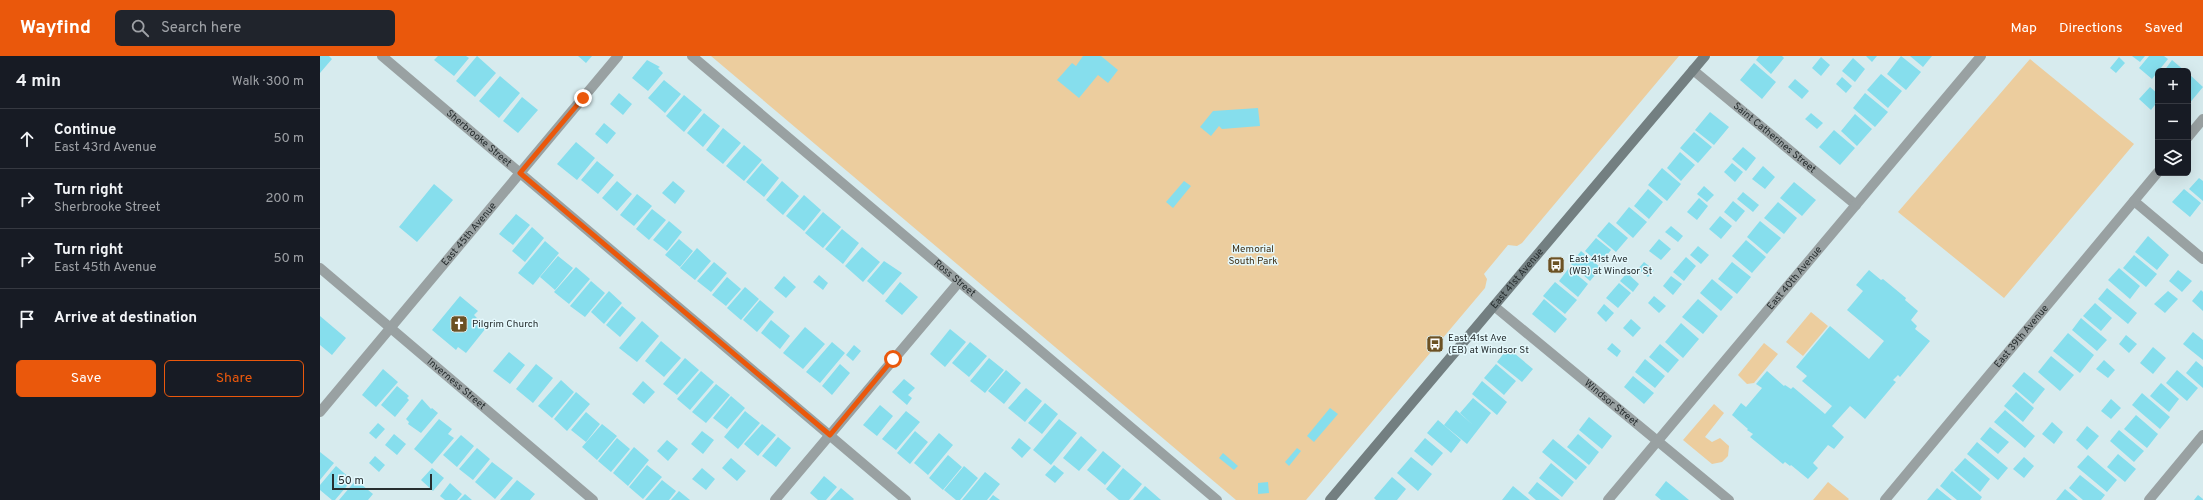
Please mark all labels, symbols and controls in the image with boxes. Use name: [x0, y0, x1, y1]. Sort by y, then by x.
search box: [115, 10, 395, 46]
text: Wayfind: [20, 16, 91, 40]
icon: search: [129, 17, 151, 39]
text: Search here: [161, 19, 241, 38]
text: Map: [2011, 20, 2037, 37]
text: Directions: [2059, 20, 2123, 37]
text: Saved: [2145, 20, 2183, 37]
map controls: [2155, 68, 2191, 176]
button: +: [2155, 68, 2191, 104]
text: 4 min: [16, 71, 61, 93]
text: Walk · 300 m: [232, 74, 304, 90]
route end: [574, 89, 592, 107]
street label: Saint Catherines Street: [1730, 99, 1819, 176]
button: −: [2155, 104, 2191, 140]
street label: Sherbrooke Street: [443, 107, 515, 170]
text: Continue: [54, 121, 116, 140]
icon: ahead: [16, 128, 38, 150]
text: 50 m: [274, 131, 304, 147]
text: East 43rd Avenue: [54, 140, 156, 156]
button: layers: [2155, 140, 2191, 176]
text: Turn right: [54, 181, 123, 200]
icon: right: [16, 188, 38, 210]
text: 200 m: [265, 191, 304, 207]
text: Sherbrooke Street: [54, 200, 160, 216]
street label: East 45th Avenue: [439, 200, 499, 269]
text: Turn right: [54, 241, 123, 260]
park label: Memorial South Park: [1228, 243, 1278, 268]
street label: East 40th Avenue: [1764, 243, 1825, 312]
street label: East 41st Avenue: [1488, 245, 1546, 311]
icon: right: [16, 248, 38, 270]
text: 50 m: [274, 251, 304, 267]
place label: East 41st Ave (WB) at Windsor St: [1569, 253, 1652, 278]
bus stop icon: East 41st Ave (WB) at Windsor St: [1546, 255, 1566, 275]
street label: Ross Street: [931, 257, 979, 300]
text: East 45th Avenue: [54, 260, 157, 276]
street label: East 39th Avenue: [1991, 302, 2051, 371]
icon: arrive: [16, 308, 38, 330]
text: Arrive at destination: [54, 309, 197, 328]
church icon: Pilgrim Church: [449, 314, 469, 334]
place label: Pilgrim Church: [472, 318, 538, 331]
place label: East 41st Ave (EB) at Windsor St: [1448, 332, 1529, 357]
bus stop icon: East 41st Ave (EB) at Windsor St: [1425, 334, 1445, 354]
route start: [884, 350, 902, 368]
street label: Inverness Street: [424, 355, 489, 413]
button: Save: [16, 360, 156, 397]
button: Share: [164, 360, 304, 397]
street label: Windsor Street: [1582, 377, 1641, 429]
scale bar: [332, 472, 432, 491]
text: 50 m: [338, 474, 364, 488]

